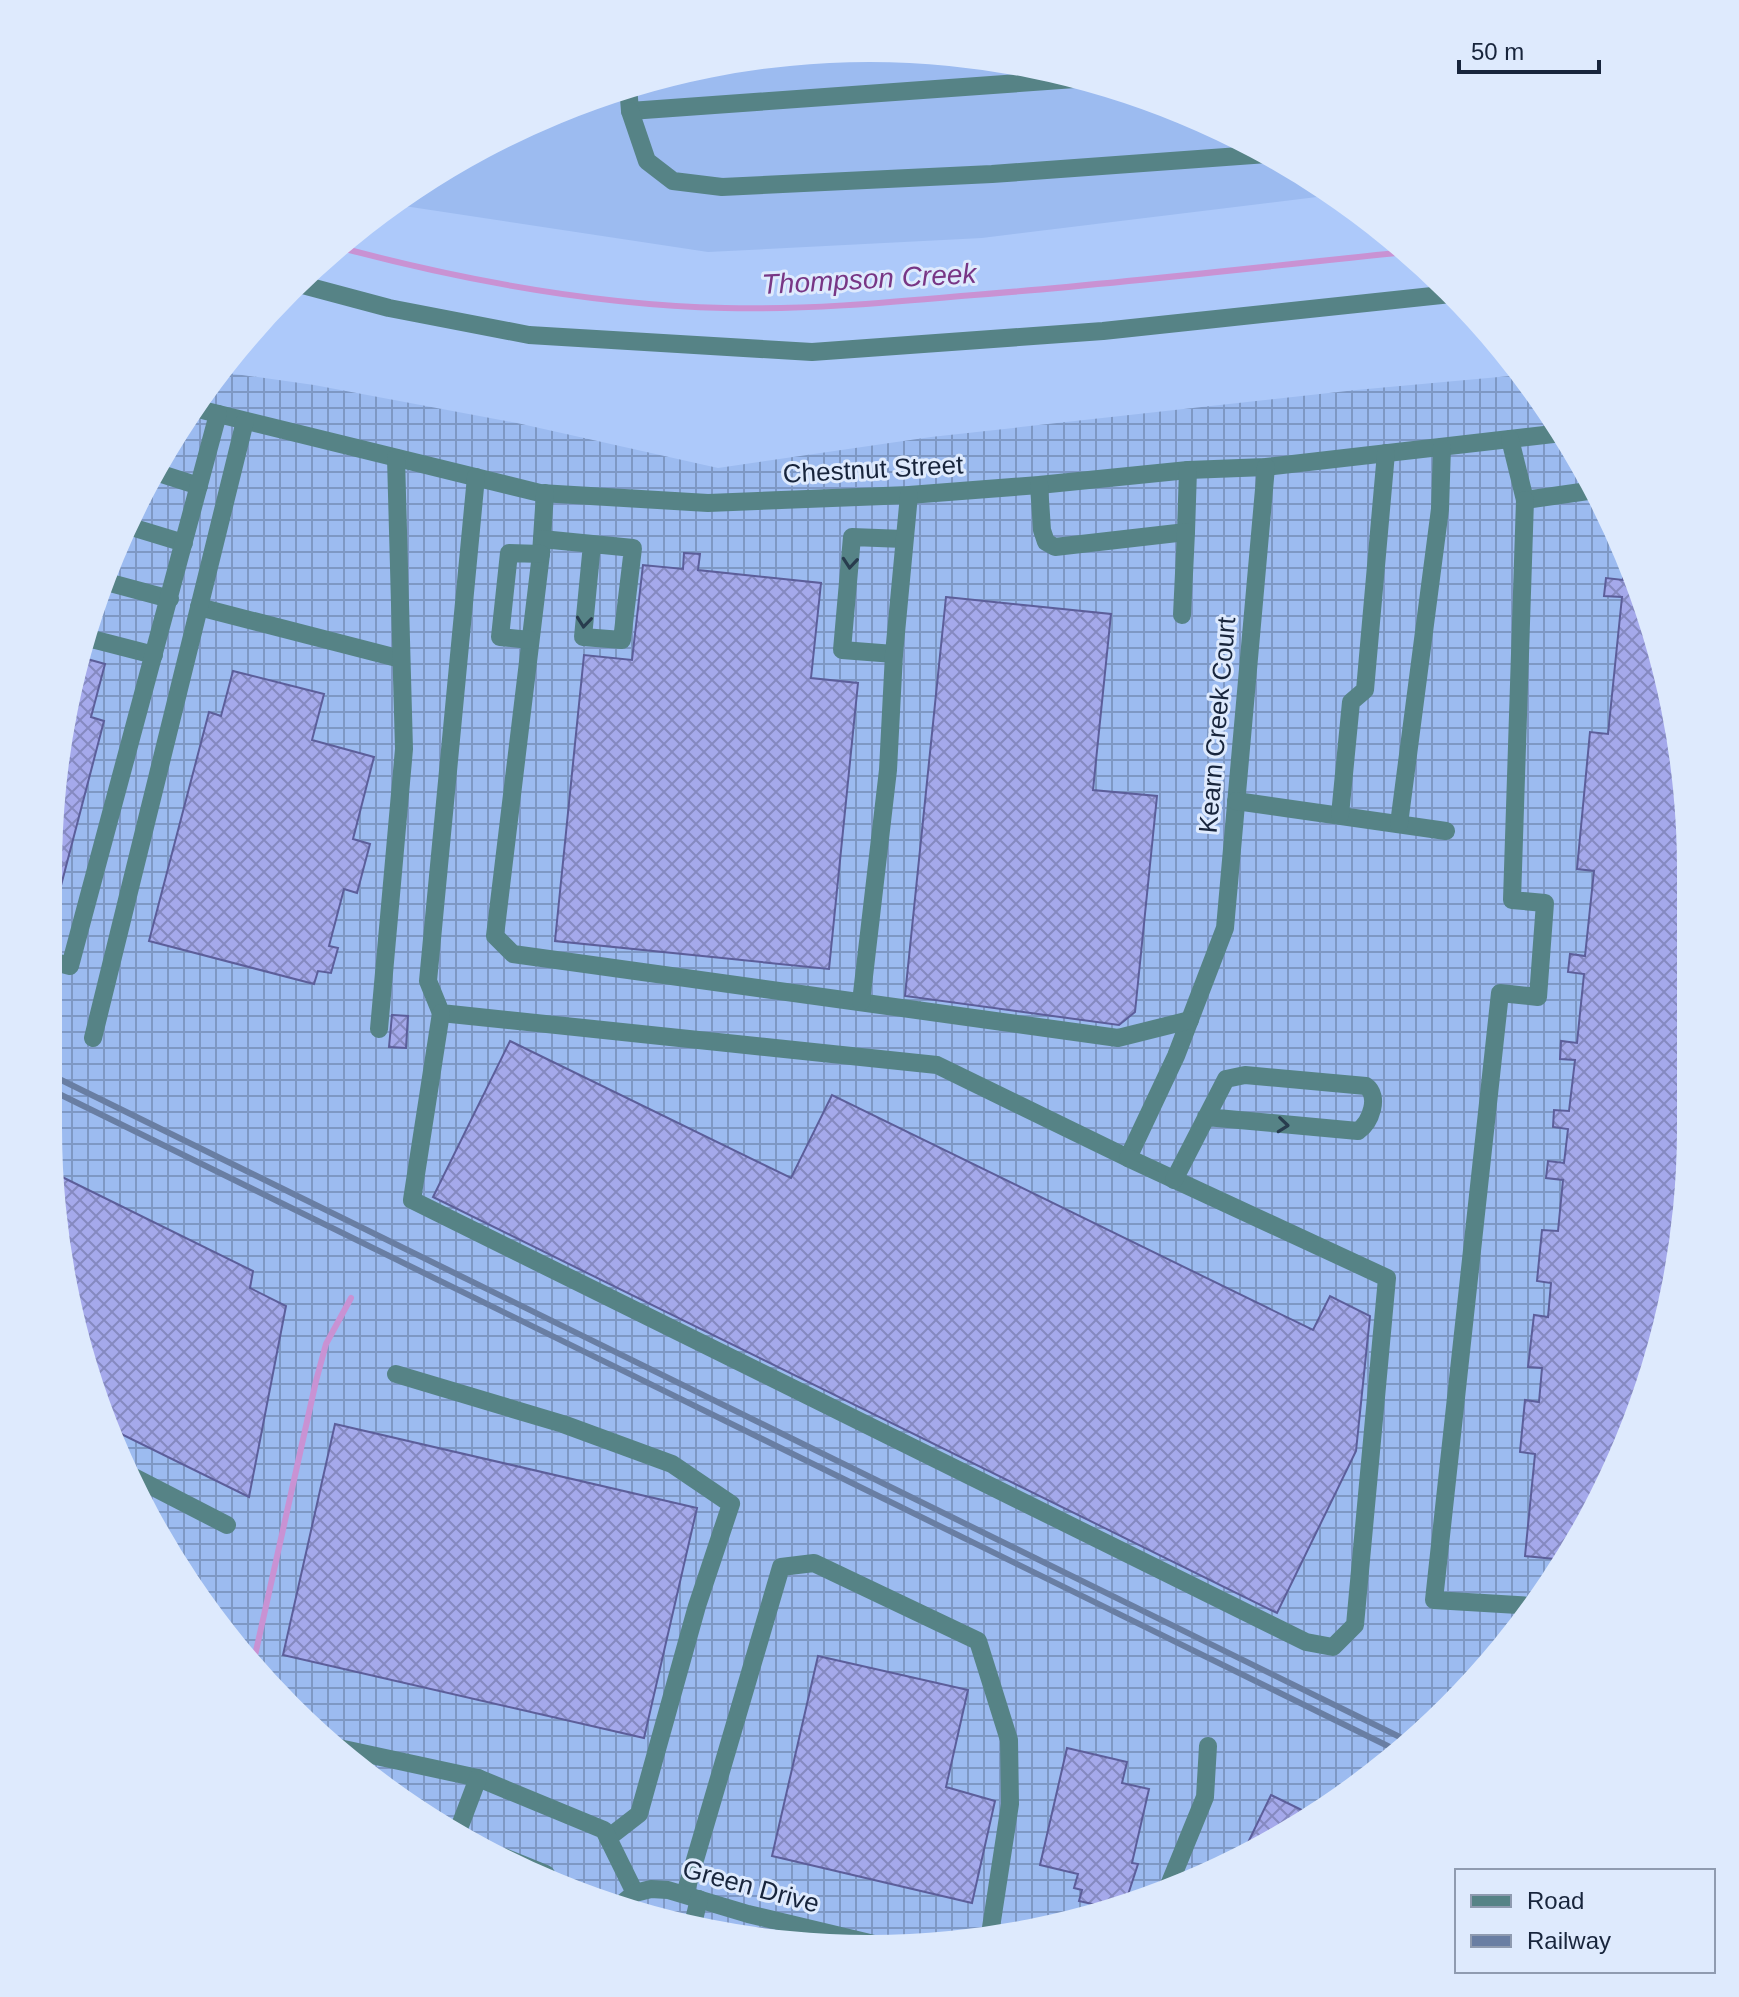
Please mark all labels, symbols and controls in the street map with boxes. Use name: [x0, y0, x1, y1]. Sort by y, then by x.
scale bar: [1459, 24, 1599, 74]
text: 50 m: [1471, 38, 1524, 65]
water label: Thompson Creek: [761, 258, 979, 300]
street label: Chestnut Street: [782, 449, 965, 489]
one-way arrow: [841, 557, 858, 570]
street label: Kearn Creek Court: [1193, 615, 1241, 834]
one-way arrow: [576, 616, 593, 629]
one-way arrow: [1277, 1116, 1290, 1133]
street label: Green Drive: [679, 1853, 823, 1919]
legend: [1455, 1869, 1715, 1973]
text: Road: [1527, 1887, 1584, 1914]
text: Railway: [1527, 1927, 1611, 1954]

